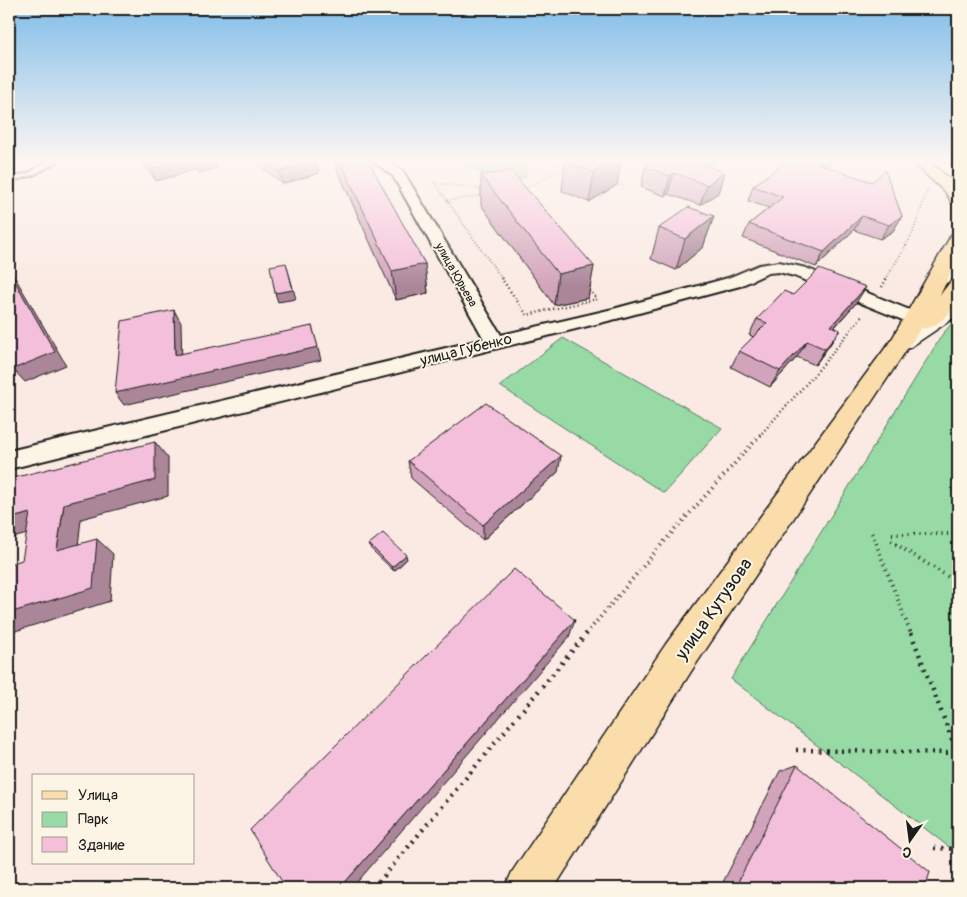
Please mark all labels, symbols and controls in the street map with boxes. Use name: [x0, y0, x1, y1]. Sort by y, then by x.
street label: улица Юрьева: [431, 239, 481, 310]
street label: улица Губенко: [417, 329, 514, 371]
street label: улица Кутузова: [670, 554, 758, 665]
legend: [32, 774, 195, 864]
text: Улица: [78, 786, 118, 805]
text: Парк: [78, 810, 109, 829]
north arrow: [884, 814, 934, 864]
text: Здание: [78, 836, 125, 855]
text: С: [900, 843, 913, 861]

